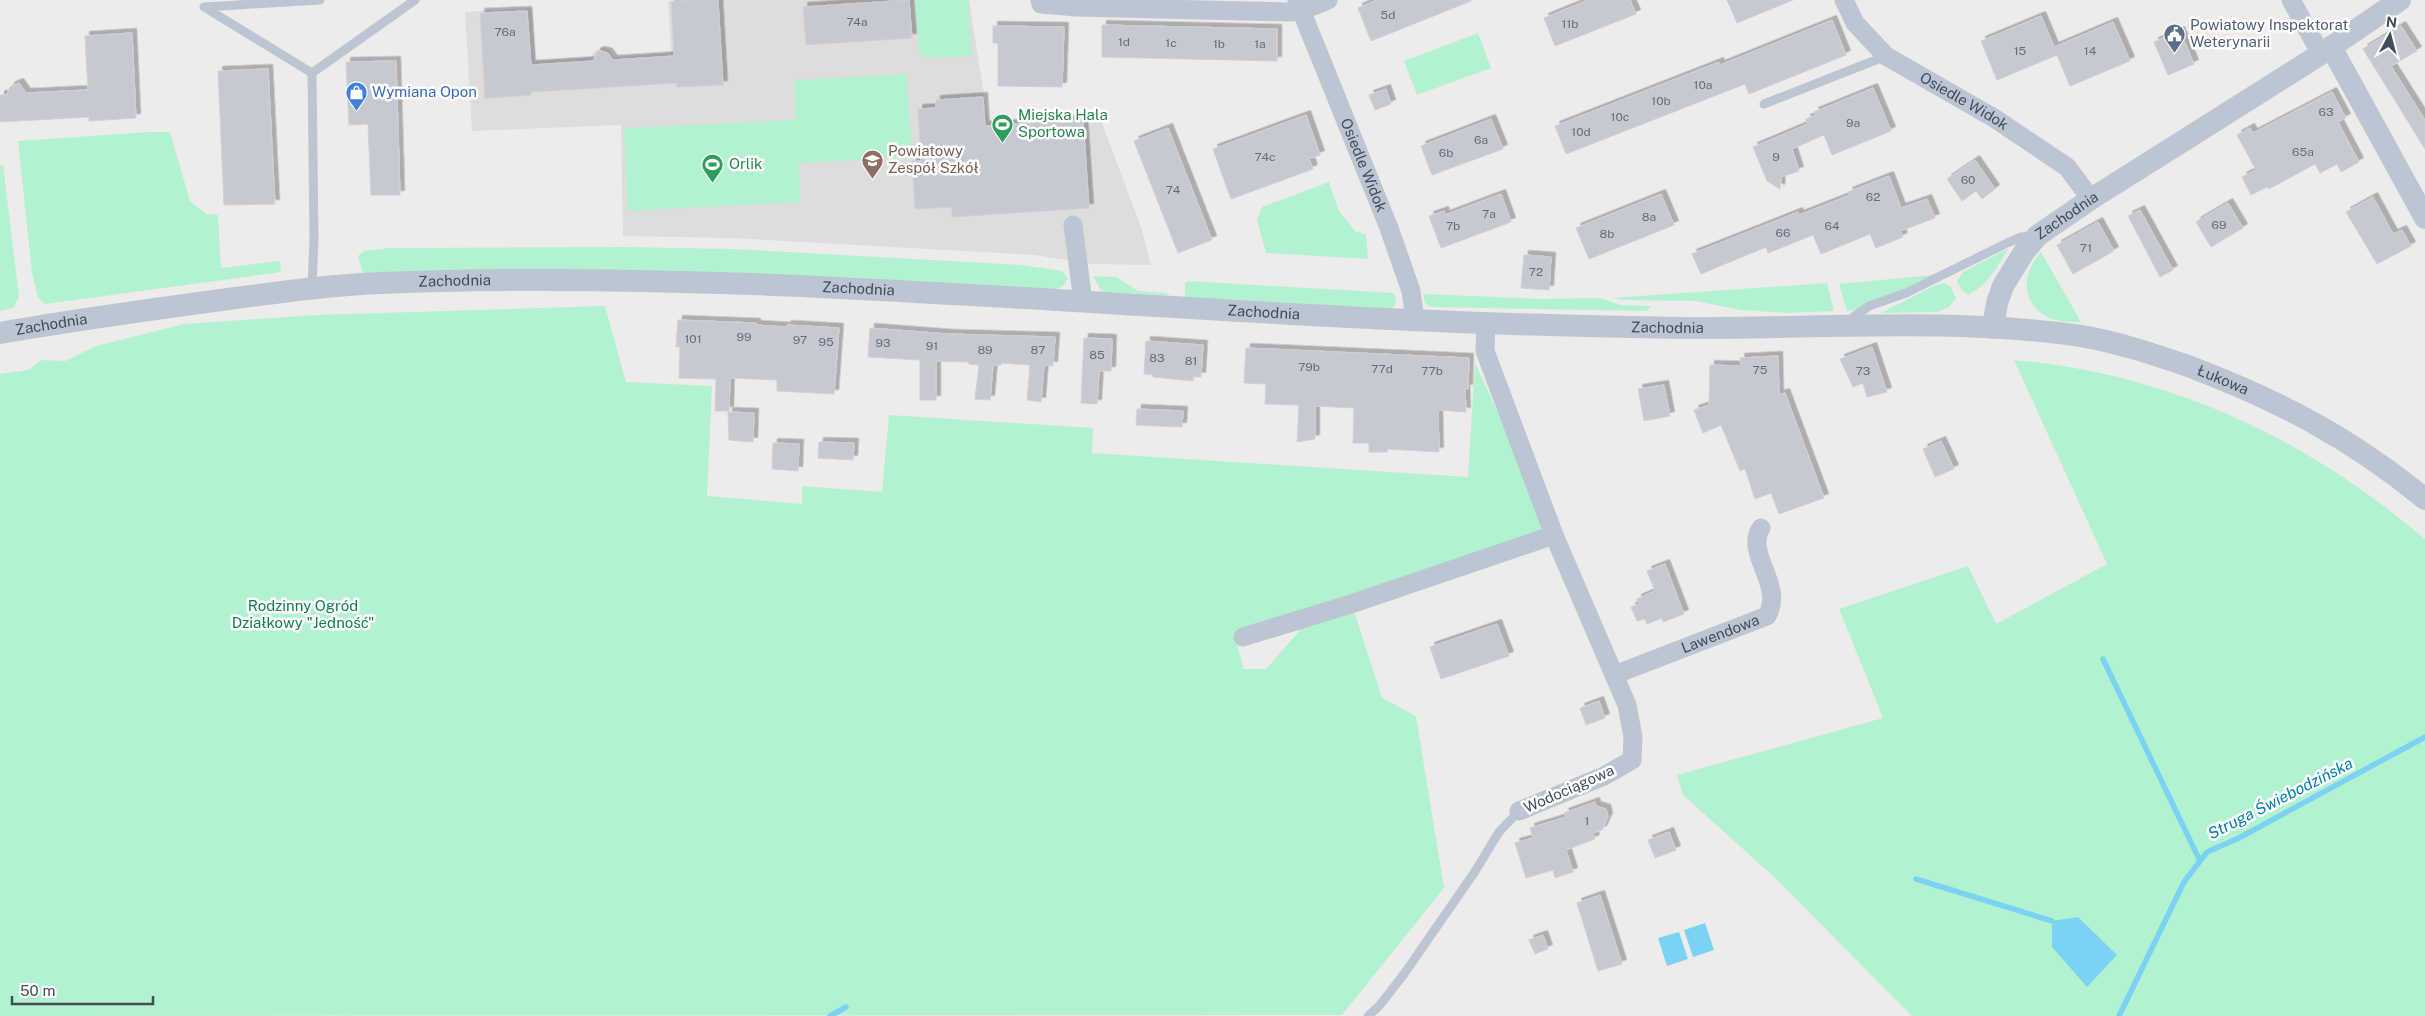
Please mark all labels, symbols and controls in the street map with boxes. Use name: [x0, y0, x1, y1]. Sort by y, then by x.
house number: 5d: [1381, 8, 1395, 22]
north arrow: [2365, 10, 2415, 60]
text: N: [2385, 13, 2398, 31]
house number: 74a: [846, 15, 868, 29]
place label: Powiatowy Inspektorat Weterynarii: [2190, 16, 2348, 50]
house number: 11b: [1562, 17, 1578, 31]
public building icon: Powiatowy Inspektorat Weterynarii: [2162, 22, 2186, 53]
house number: 76a: [494, 25, 516, 39]
house number: 1d: [1118, 35, 1130, 49]
house number: 1c: [1165, 36, 1177, 50]
house number: 1b: [1213, 37, 1225, 51]
house number: 1a: [1254, 37, 1266, 51]
house number: 15: [2014, 44, 2027, 58]
house number: 14: [2084, 44, 2097, 58]
street label: Osiedle Widok: [1917, 68, 2012, 133]
house number: 10a: [1694, 78, 1712, 92]
shop icon: Wymiana Opon: [344, 80, 368, 111]
place label: Wymiana Opon: [372, 83, 477, 100]
house number: 10b: [1651, 94, 1671, 108]
house number: 63: [2319, 105, 2333, 119]
place label: Miejska Hala Sportowa: [1018, 106, 1108, 140]
house number: 10c: [1611, 110, 1629, 124]
sports icon: Miejska Hala Sportowa: [990, 112, 1014, 143]
street label: Osiedle Widok: [1338, 116, 1391, 214]
house number: 9a: [1846, 116, 1860, 130]
house number: 10d: [1571, 125, 1591, 139]
house number: 6a: [1474, 133, 1488, 147]
place label: Powiatowy Zespół Szkół: [888, 142, 979, 176]
house number: 65a: [2292, 145, 2314, 159]
house number: 6b: [1439, 146, 1453, 160]
school or university icon: Powiatowy Zespół Szkół: [860, 148, 884, 179]
house number: 74c: [1255, 150, 1275, 164]
house number: 9: [1772, 150, 1780, 164]
sports icon: Orlik: [701, 152, 725, 183]
place label: Orlik: [729, 155, 762, 172]
house number: 60: [1961, 173, 1975, 187]
house number: 74: [1166, 183, 1181, 197]
street label: Zachodnia: [2032, 188, 2101, 243]
house number: 62: [1866, 190, 1880, 204]
house number: 7a: [1482, 207, 1496, 221]
house number: 8a: [1642, 210, 1656, 224]
house number: 69: [2212, 218, 2226, 232]
house number: 7b: [1446, 219, 1460, 233]
house number: 64: [1825, 219, 1840, 233]
house number: 66: [1776, 226, 1790, 240]
house number: 8b: [1600, 227, 1614, 241]
house number: 71: [2080, 241, 2092, 255]
house number: 72: [1529, 265, 1543, 279]
street label: Zachodnia: [418, 271, 491, 290]
street label: Zachodnia: [822, 278, 895, 299]
street label: Zachodnia: [1227, 301, 1301, 322]
street label: Zachodnia: [14, 310, 88, 338]
street label: Zachodnia: [1631, 318, 1704, 336]
house number: 99: [737, 330, 751, 344]
house number: 101: [684, 332, 702, 346]
house number: 97: [793, 333, 807, 347]
house number: 95: [818, 335, 834, 349]
house number: 93: [876, 336, 890, 350]
house number: 91: [926, 339, 938, 353]
house number: 89: [977, 343, 993, 357]
house number: 87: [1031, 343, 1045, 357]
house number: 85: [1089, 348, 1105, 362]
house number: 83: [1149, 351, 1165, 365]
house number: 81: [1185, 354, 1197, 368]
house number: 79b: [1298, 360, 1320, 374]
street label: Łukowa: [2195, 361, 2251, 398]
house number: 77d: [1371, 362, 1393, 376]
house number: 75: [1753, 363, 1768, 377]
house number: 77b: [1421, 364, 1443, 378]
house number: 73: [1856, 364, 1870, 378]
park label: Rodzinny Ogród Działkowy "Jedność": [232, 597, 374, 631]
street label: Lawendowa: [1679, 611, 1762, 656]
water label: Struga Świebodzińska: [2204, 753, 2356, 843]
street label: Wodociągowa: [1521, 761, 1617, 816]
house number: 1: [1585, 814, 1589, 828]
scale bar: [12, 974, 154, 1006]
text: 50 m: [20, 982, 55, 999]

